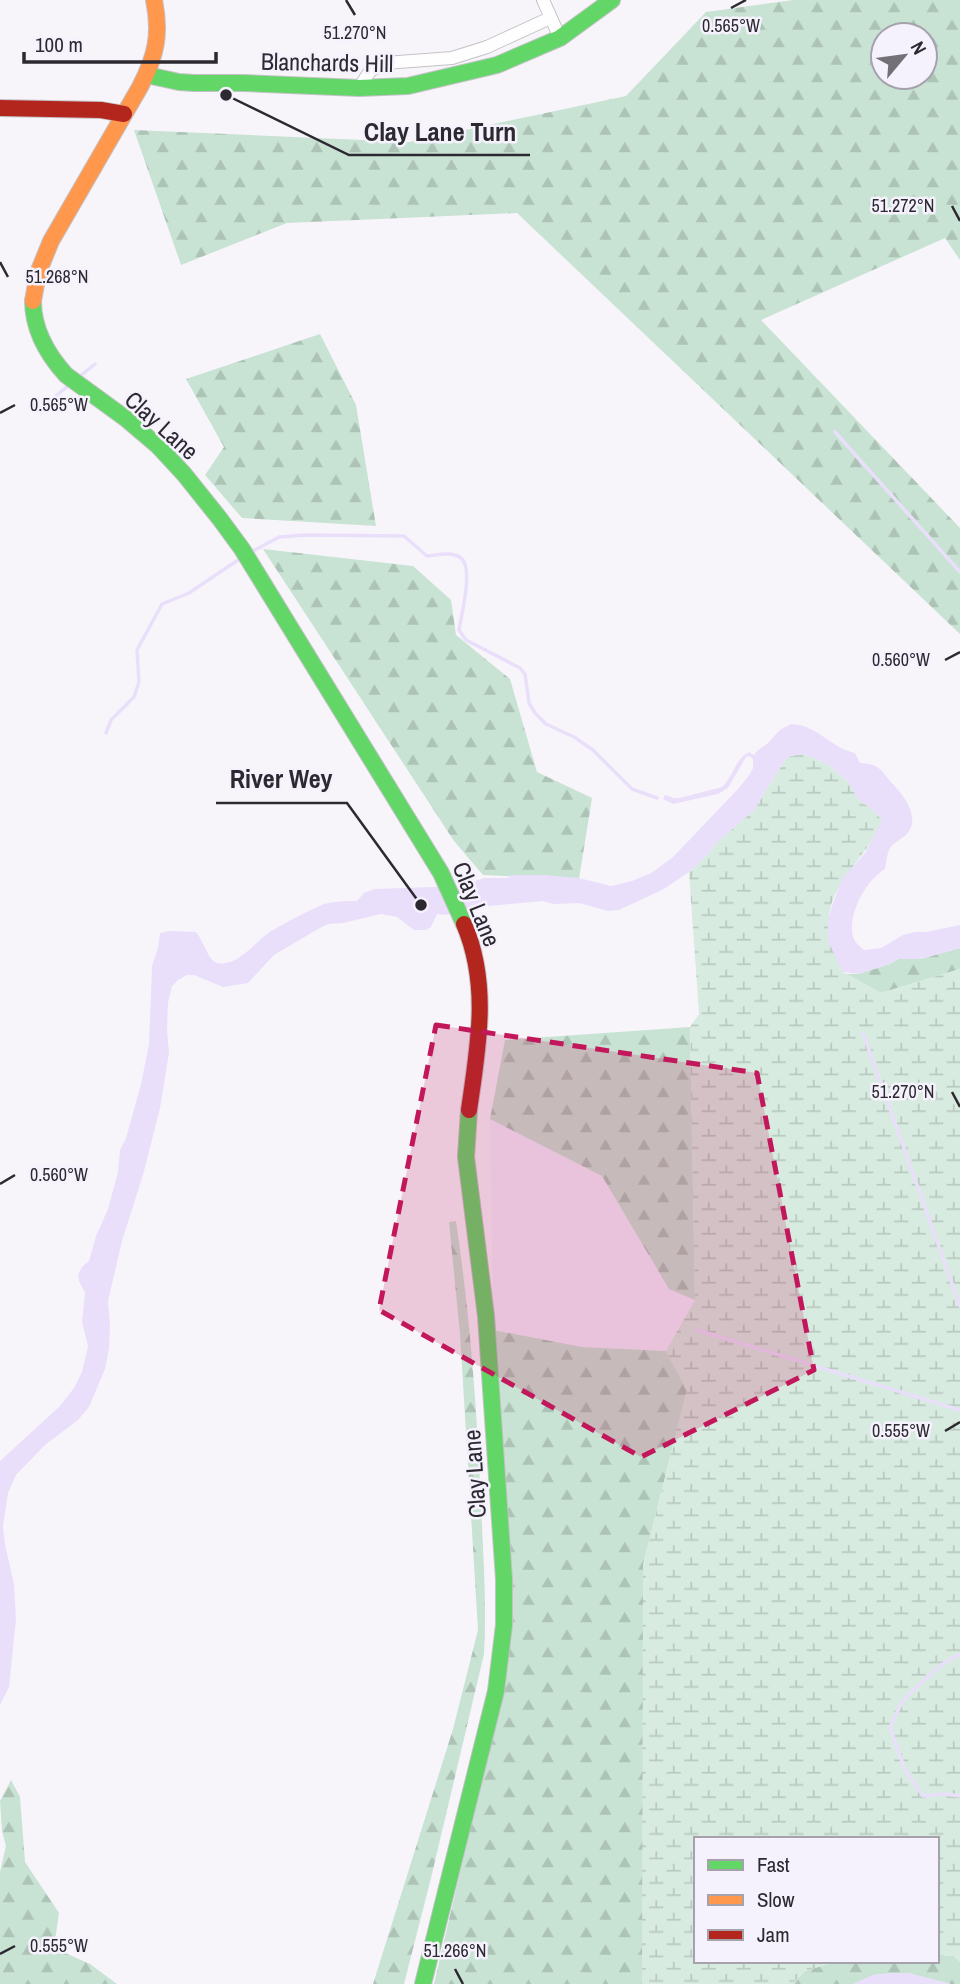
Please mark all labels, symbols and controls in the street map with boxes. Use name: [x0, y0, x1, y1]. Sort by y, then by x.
text: 0.565°W: [702, 13, 760, 38]
text: 51.270°N: [324, 20, 387, 45]
scale bar: [24, 21, 217, 65]
north arrow: [869, 21, 939, 91]
text: 100 m: [35, 30, 83, 59]
text: N: [905, 37, 933, 59]
street label: Blanchards Hill: [261, 45, 393, 79]
callout: Clay Lane Turn: [349, 108, 530, 155]
text: Clay Lane Turn: [364, 114, 516, 149]
text: 51.272°N: [872, 193, 935, 218]
text: 51.268°N: [26, 264, 89, 289]
street label: Clay Lane: [118, 383, 206, 467]
text: 0.565°W: [30, 392, 88, 417]
text: 0.560°W: [872, 647, 930, 672]
callout: River Wey: [216, 756, 347, 803]
text: River Wey: [230, 761, 333, 796]
street label: Clay Lane: [446, 857, 508, 951]
text: 51.270°N: [872, 1079, 935, 1104]
text: 0.560°W: [30, 1162, 88, 1187]
text: 0.555°W: [872, 1418, 930, 1443]
street label: Clay Lane: [455, 1429, 493, 1519]
legend: [694, 1837, 939, 1963]
text: Fast: [757, 1850, 790, 1879]
text: Slow: [757, 1885, 795, 1914]
text: Jam: [757, 1920, 790, 1949]
text: 0.555°W: [30, 1933, 88, 1958]
text: 51.266°N: [424, 1938, 487, 1963]

